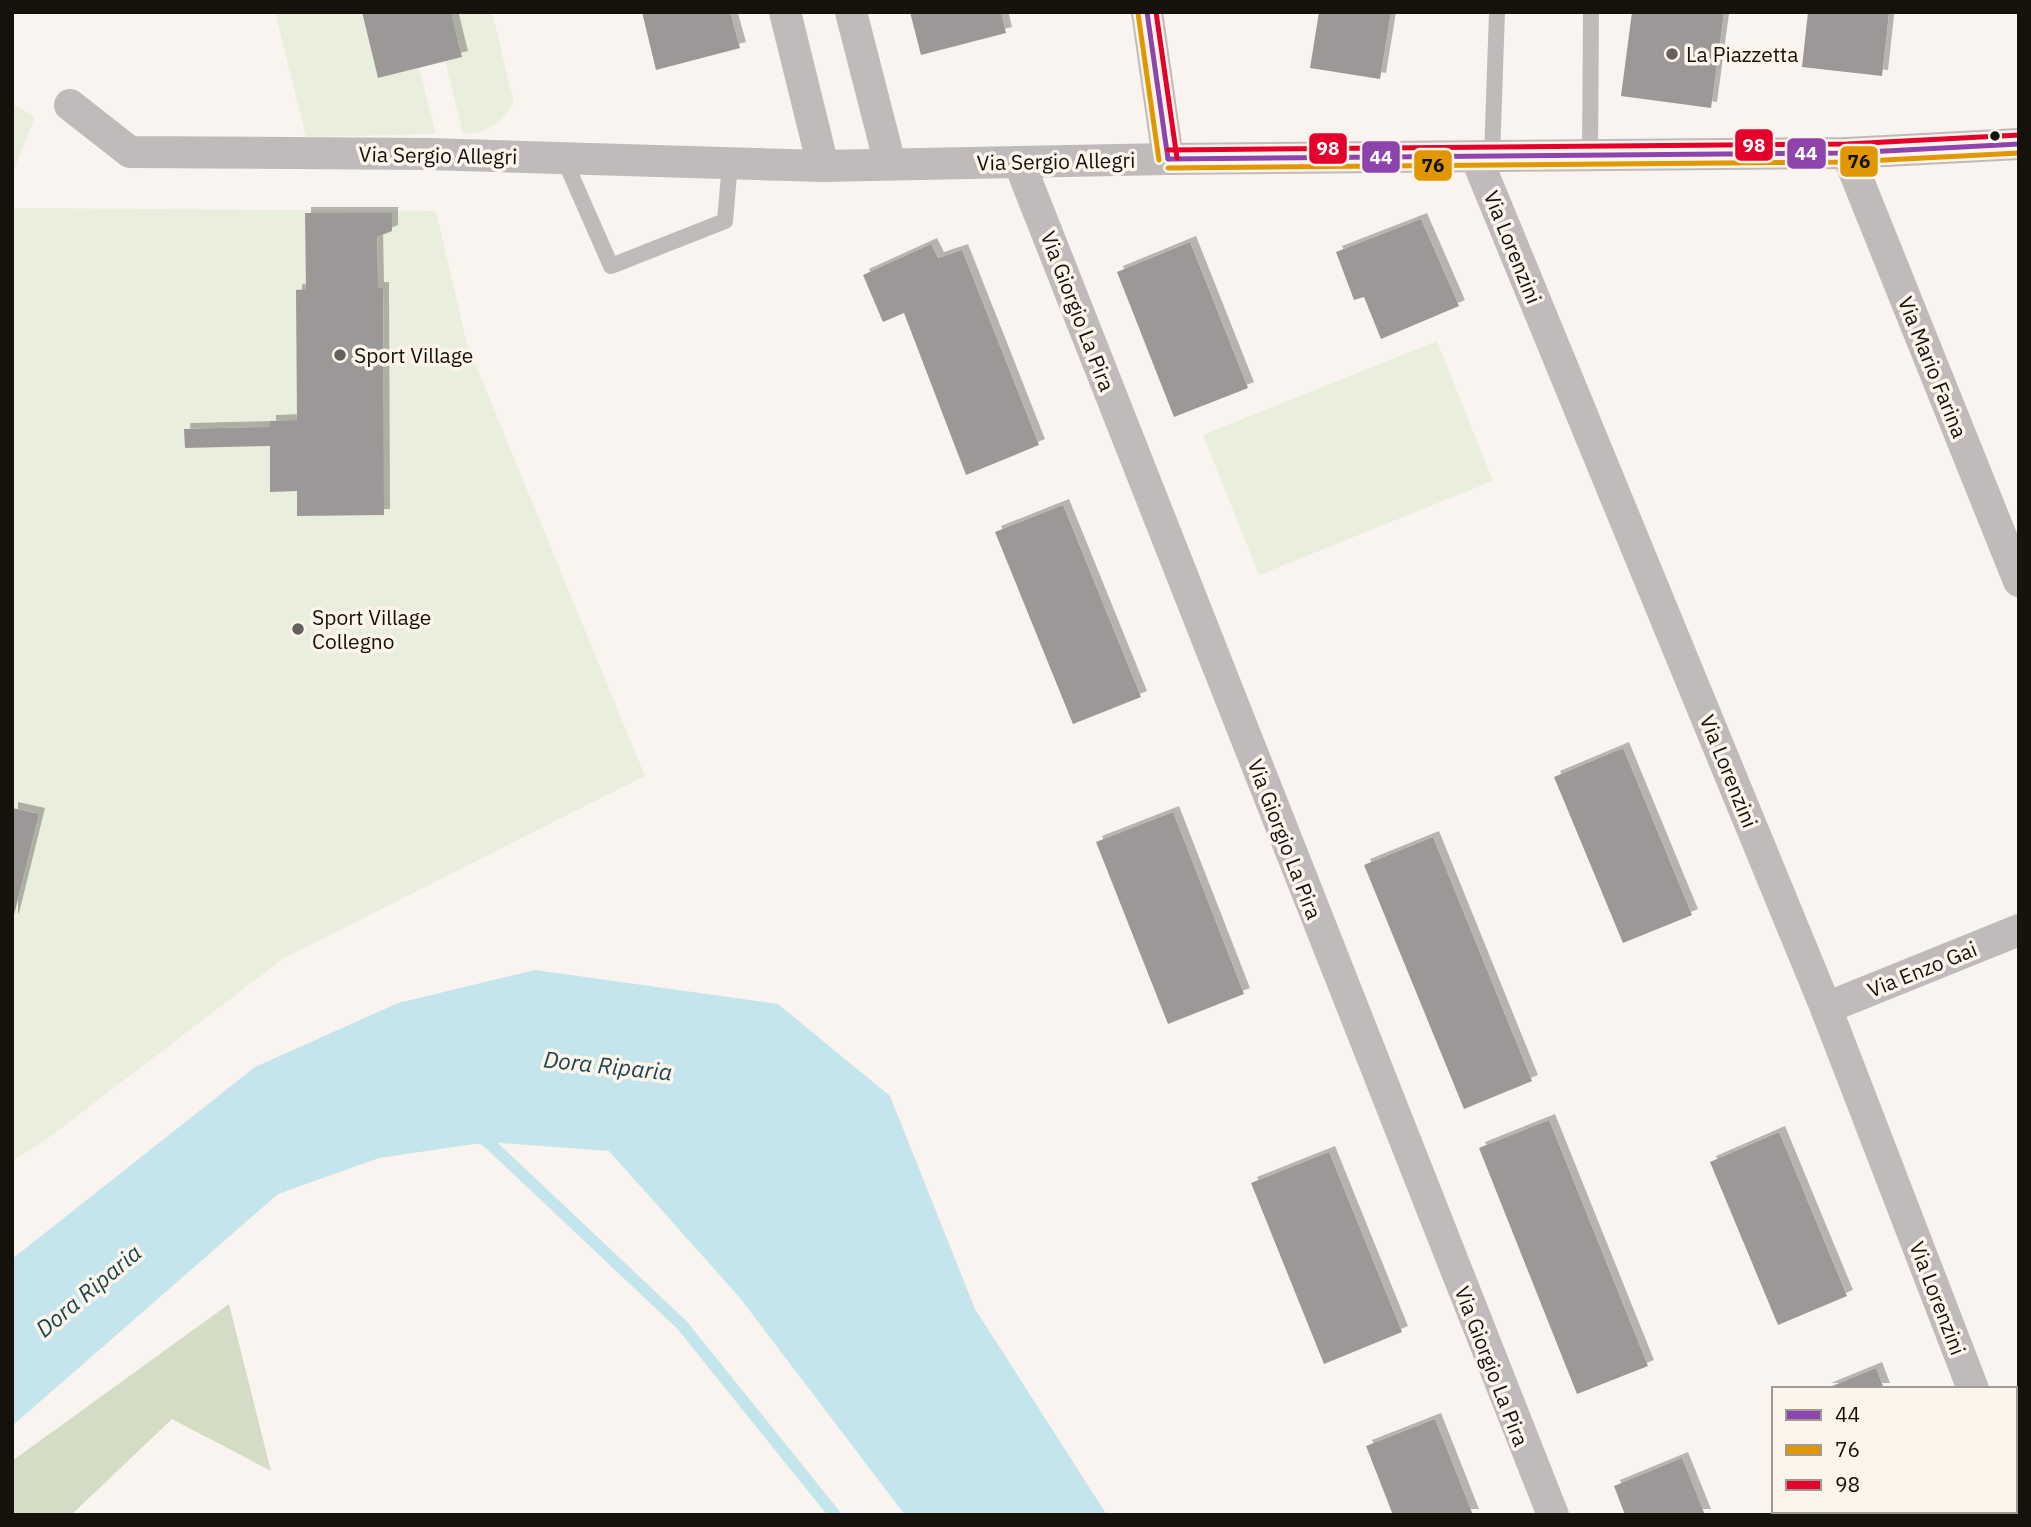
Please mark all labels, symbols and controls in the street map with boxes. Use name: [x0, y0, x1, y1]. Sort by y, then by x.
place label: La Piazzetta: [1686, 40, 1798, 68]
marker: La Piazzetta: [1664, 46, 1680, 62]
line badge: 98: [1734, 128, 1774, 162]
unlabelled marker: [1988, 129, 2002, 143]
line badge: 98: [1308, 132, 1348, 165]
text: 98: [1743, 133, 1765, 157]
text: 98: [1317, 136, 1339, 160]
line badge: 44: [1786, 137, 1827, 170]
street label: Via Sergio Allegri: [358, 140, 518, 170]
line badge: 44: [1361, 140, 1401, 174]
text: 44: [1795, 141, 1817, 165]
text: 44: [1370, 145, 1392, 169]
line badge: 76: [1839, 145, 1879, 178]
street label: Via Sergio Allegri: [976, 146, 1136, 176]
line badge: 76: [1413, 149, 1453, 182]
text: 76: [1848, 149, 1870, 173]
text: 76: [1422, 153, 1444, 177]
street label: Via Lorenzini: [1478, 186, 1548, 308]
street label: Via Giorgio La Pira: [1035, 227, 1121, 395]
street label: Via Mario Farina: [1892, 292, 1974, 442]
place label: Sport Village: [354, 341, 473, 369]
marker: Sport Village: [332, 347, 348, 363]
place label: Sport Village Collegno: [312, 603, 431, 655]
marker: Sport Village Collegno: [290, 621, 306, 637]
street label: Via Lorenzini: [1694, 710, 1764, 832]
street label: Via Giorgio La Pira: [1242, 755, 1328, 923]
street label: Via Enzo Gai: [1863, 934, 1981, 1004]
water label: Dora Riparia: [542, 1043, 674, 1087]
water label: Dora Riparia: [29, 1237, 147, 1343]
street label: Via Lorenzini: [1904, 1237, 1972, 1359]
street label: Via Giorgio La Pira: [1449, 1282, 1535, 1450]
legend: [1772, 1387, 2017, 1513]
text: 44: [1835, 1400, 1860, 1428]
text: 76: [1835, 1435, 1860, 1463]
text: 98: [1835, 1470, 1860, 1498]

